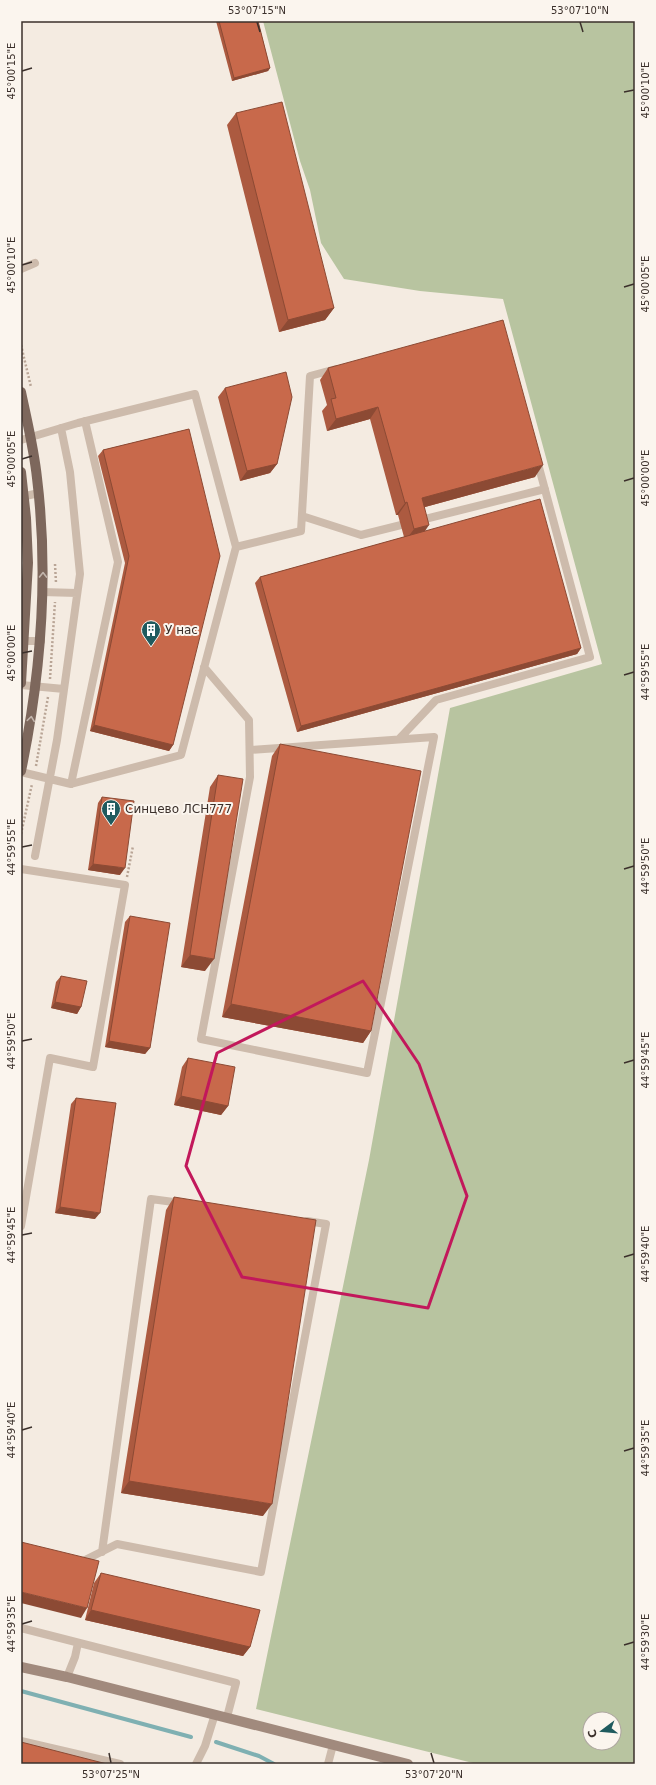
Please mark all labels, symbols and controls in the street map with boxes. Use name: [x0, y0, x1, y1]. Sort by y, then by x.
text: 53°07'15"N: [228, 5, 286, 16]
text: 53°07'10"N: [551, 5, 609, 16]
text: 45°00'15"E: [6, 43, 17, 99]
text: 45°00'10"E: [640, 62, 651, 118]
text: 45°00'10"E: [6, 237, 17, 293]
text: 45°00'05"E: [640, 256, 651, 312]
text: 45°00'05"E: [6, 431, 17, 487]
text: 45°00'00"E: [640, 450, 651, 506]
one-way arrow: [38, 572, 47, 578]
building icon: У нас: [140, 619, 162, 647]
place label: У нас: [165, 623, 198, 637]
text: 45°00'00"E: [6, 625, 17, 681]
text: 44°59'55"E: [640, 644, 651, 700]
one-way arrow: [26, 715, 35, 722]
building icon: Синцево ЛСН777: [100, 798, 122, 826]
place label: Синцево ЛСН777: [125, 802, 232, 816]
text: 44°59'55"E: [6, 819, 17, 875]
text: 44°59'50"E: [640, 838, 651, 894]
text: 44°59'50"E: [6, 1013, 17, 1069]
text: 44°59'45"E: [640, 1032, 651, 1088]
text: 44°59'45"E: [6, 1207, 17, 1263]
text: 44°59'40"E: [640, 1226, 651, 1282]
text: 44°59'40"E: [6, 1402, 17, 1458]
text: 44°59'35"E: [640, 1420, 651, 1476]
text: 44°59'35"E: [6, 1596, 17, 1652]
text: 44°59'30"E: [640, 1614, 651, 1670]
north arrow: [582, 1711, 622, 1751]
text: С: [586, 1728, 600, 1739]
text: 53°07'25"N: [82, 1769, 140, 1780]
text: 53°07'20"N: [405, 1769, 463, 1780]

